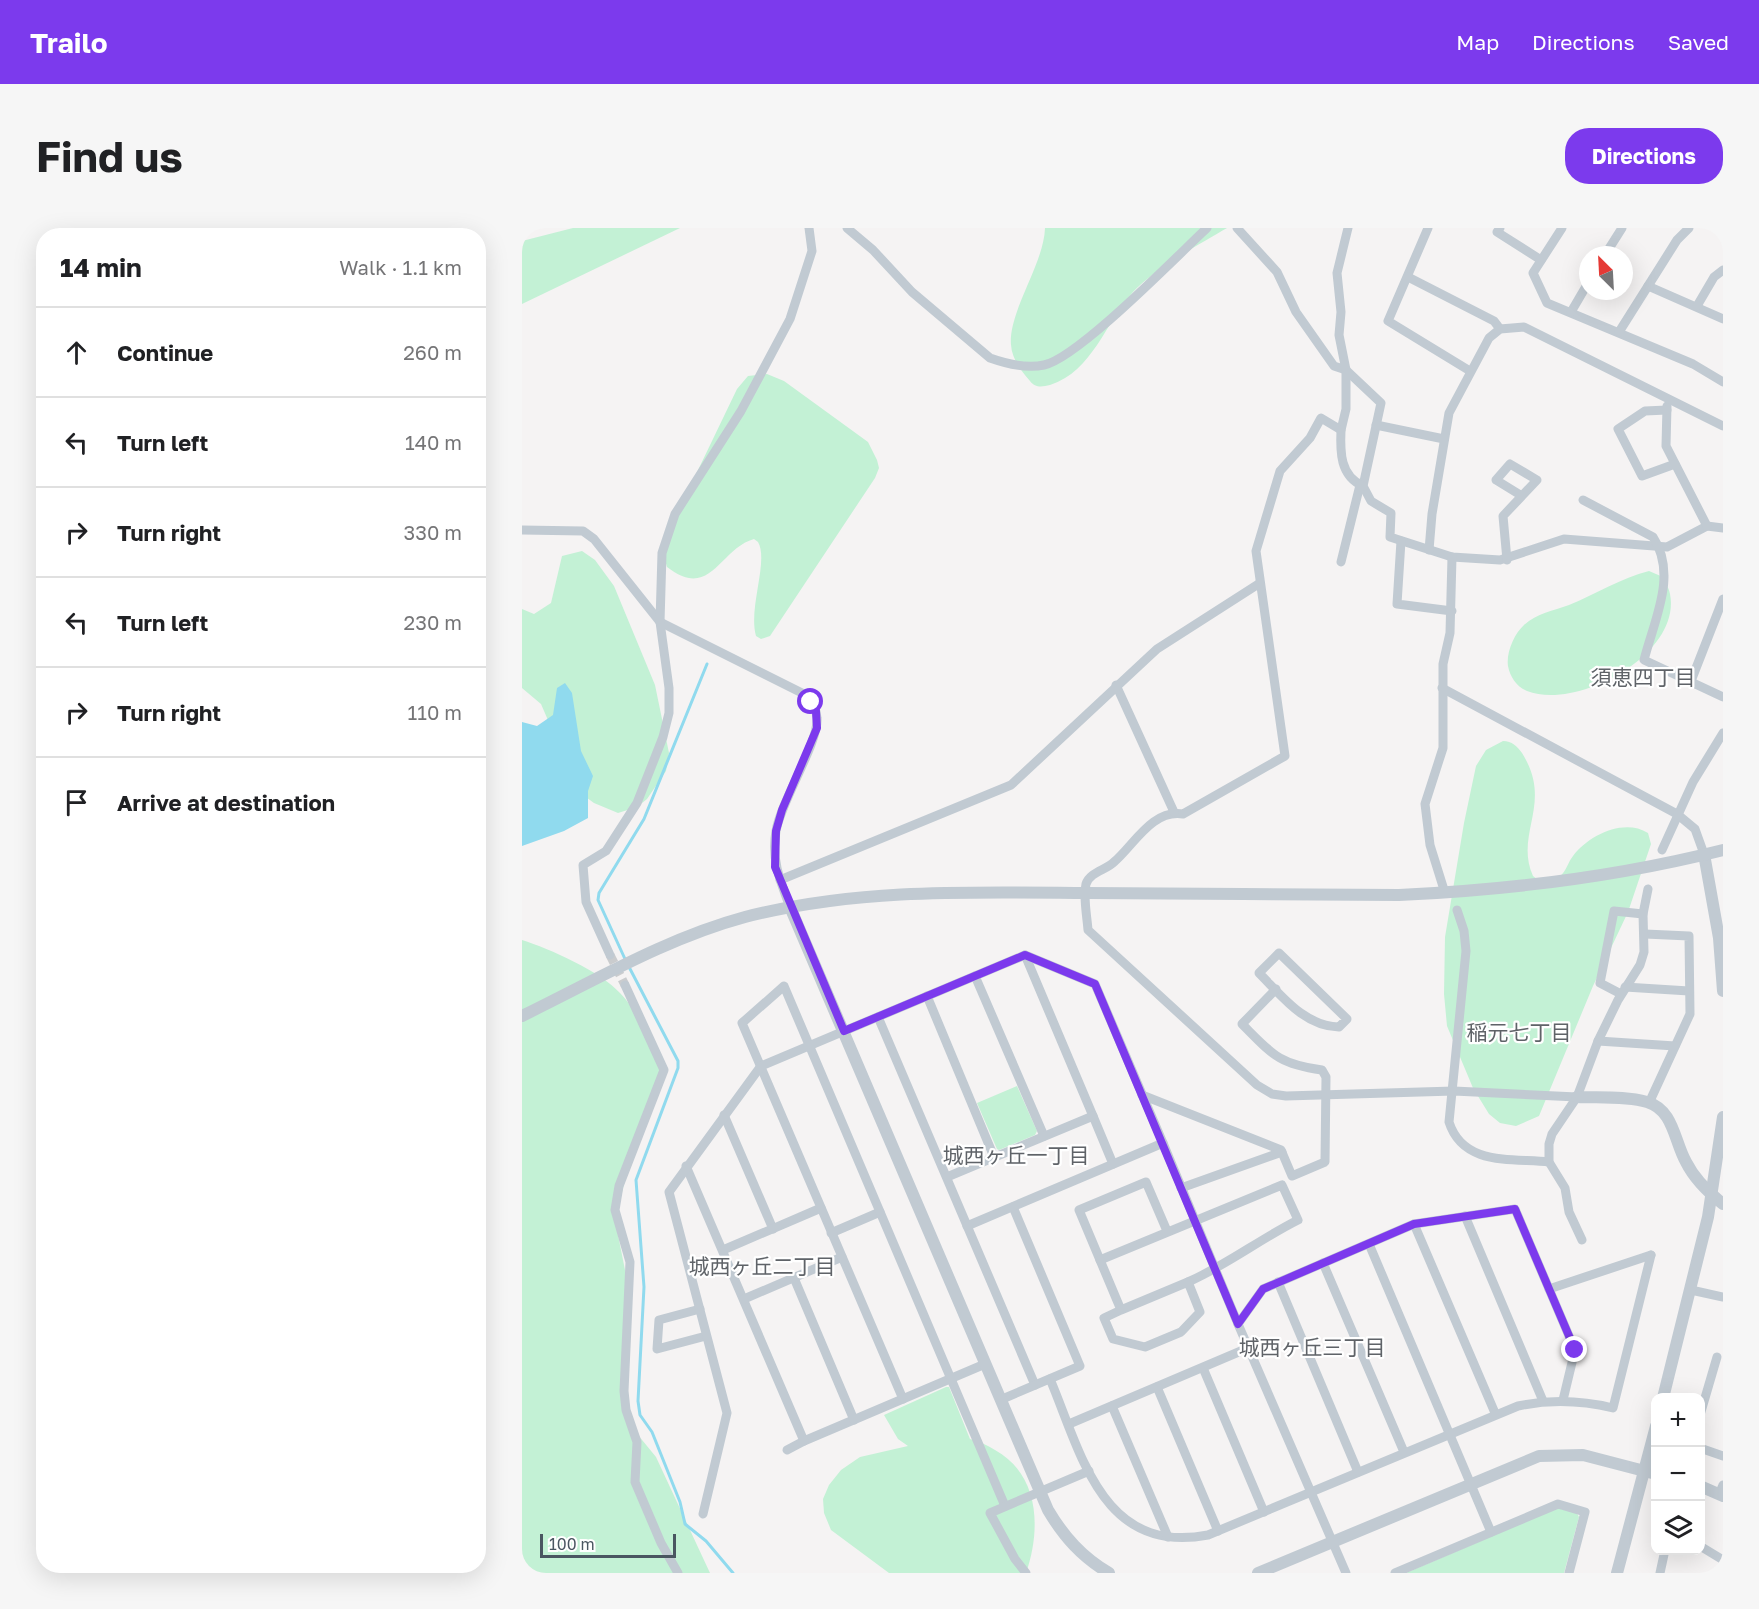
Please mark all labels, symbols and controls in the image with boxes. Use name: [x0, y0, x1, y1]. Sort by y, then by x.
text: Trailo: [30, 26, 108, 59]
text: Map: [1456, 29, 1499, 55]
text: Directions: [1532, 29, 1635, 55]
text: Saved: [1668, 29, 1729, 55]
button: Directions: [1565, 128, 1723, 184]
text: Find us: [36, 131, 183, 181]
north arrow: [1579, 246, 1633, 300]
text: 14 min: [60, 252, 142, 283]
text: Walk · 1.1 km: [339, 255, 462, 279]
icon: ahead: [60, 336, 93, 369]
text: Continue: [117, 339, 213, 366]
text: 260 m: [403, 340, 462, 364]
icon: left: [60, 426, 93, 459]
text: Turn left: [117, 429, 208, 456]
text: 140 m: [405, 430, 462, 454]
icon: right: [60, 516, 93, 549]
text: Turn right: [117, 519, 221, 546]
text: 330 m: [404, 520, 462, 544]
icon: left: [60, 606, 93, 639]
text: Turn left: [117, 609, 208, 636]
text: 230 m: [404, 610, 462, 634]
district label: 須恵四丁目: [1591, 664, 1696, 690]
route start: [797, 688, 823, 714]
icon: right: [60, 696, 93, 729]
text: Turn right: [117, 699, 221, 726]
text: 110 m: [408, 700, 462, 724]
icon: arrive: [60, 786, 93, 819]
text: Arrive at destination: [117, 789, 335, 816]
district label: 稲元七丁目: [1467, 1019, 1572, 1045]
district label: 城西ヶ丘一丁目: [943, 1142, 1090, 1168]
district label: 城西ヶ丘二丁目: [689, 1253, 836, 1279]
district label: 城西ヶ丘三丁目: [1239, 1334, 1386, 1360]
route end: [1561, 1336, 1587, 1362]
map controls: [1651, 1393, 1705, 1555]
button: +: [1651, 1393, 1705, 1447]
button: −: [1651, 1447, 1705, 1501]
button: layers: [1651, 1501, 1705, 1555]
scale bar: [540, 1531, 676, 1558]
text: 100 m: [549, 1534, 595, 1554]

